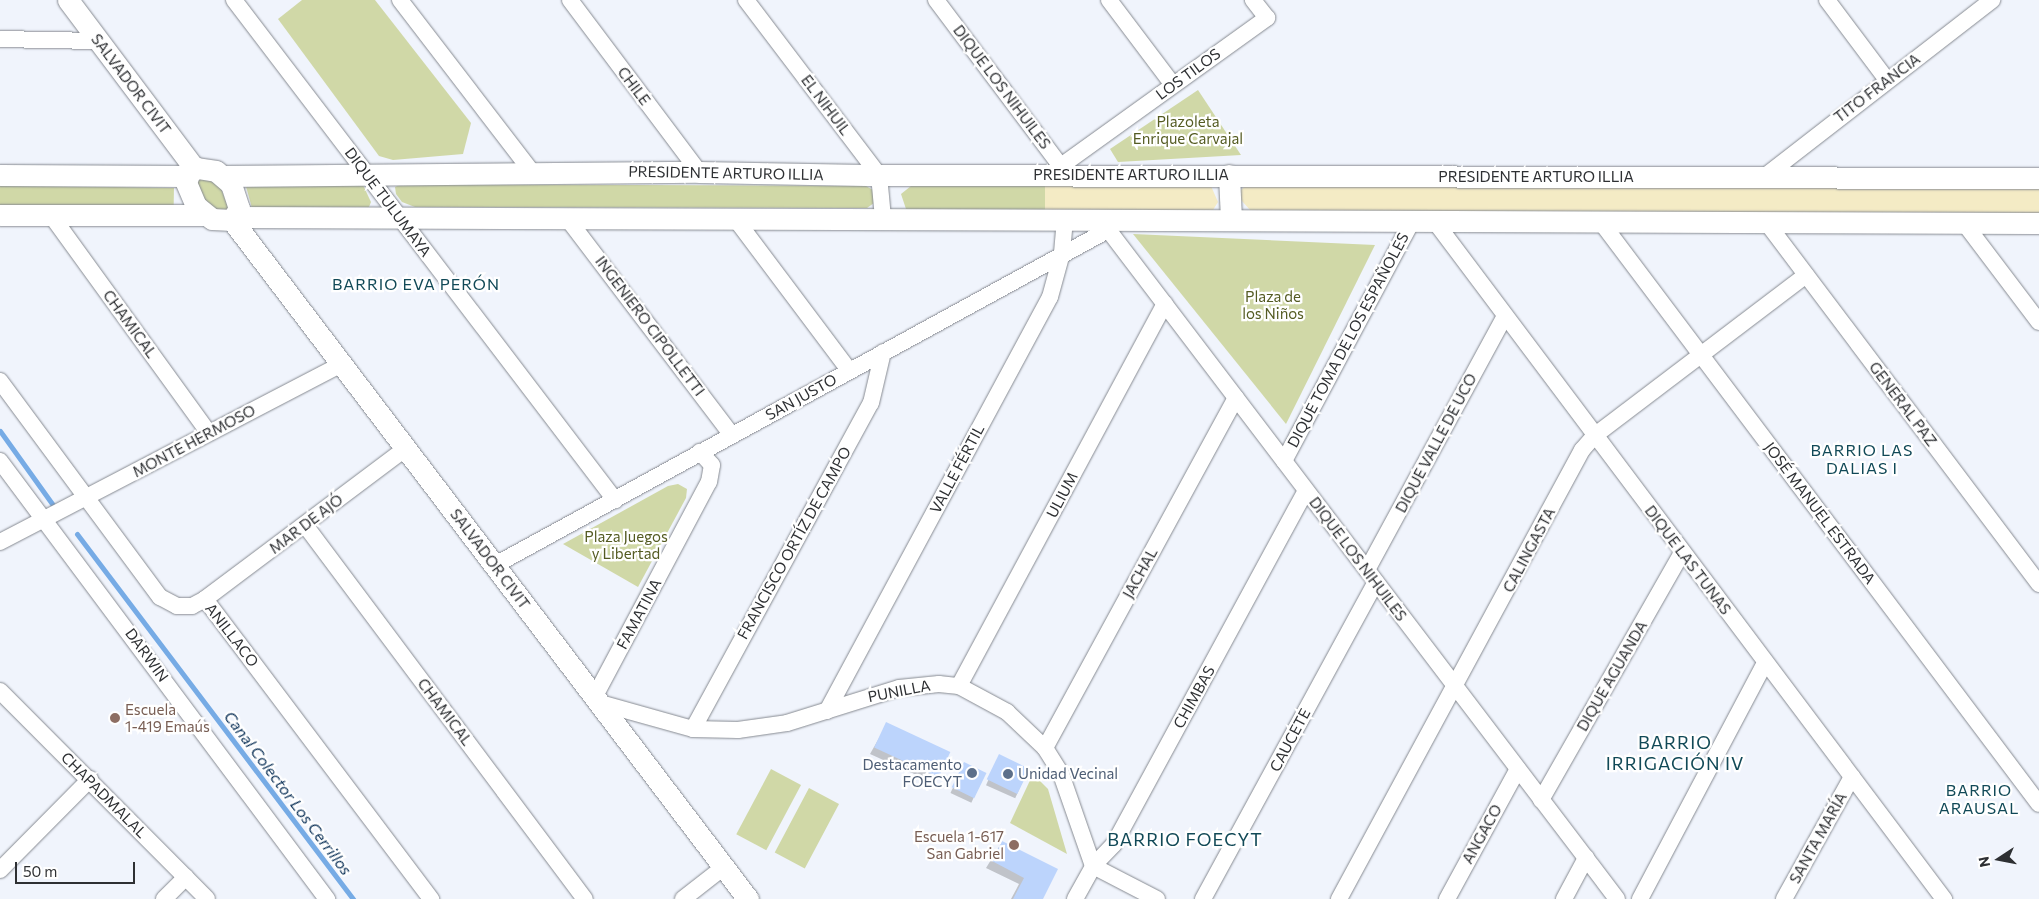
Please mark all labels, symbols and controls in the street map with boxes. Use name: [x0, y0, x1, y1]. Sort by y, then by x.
street label: DIQUE LOS NIHUILES: [949, 21, 1055, 153]
street label: SALVADOR CIVIT: [87, 30, 175, 138]
street label: LOS TILOS: [1152, 45, 1224, 103]
street label: TITO FRANCIA: [1830, 50, 1924, 126]
street label: CHILE: [614, 63, 654, 109]
street label: EL NIHUIL: [797, 71, 855, 139]
park label: Plazoleta Enrique Carvajal: [1133, 112, 1243, 147]
street label: DIQUE TULUMAYA: [341, 144, 435, 260]
street label: PRESIDENTE ARTURO ILLIA: [628, 162, 824, 184]
street label: PRESIDENTE ARTURO ILLIA: [1033, 166, 1229, 184]
street label: PRESIDENTE ARTURO ILLIA: [1438, 168, 1634, 186]
street label: DIQUE TOMA DE LOS ESPAÑOLES: [1284, 230, 1412, 450]
street label: INGENIERO CIPOLLETTI: [592, 253, 708, 399]
district label: BARRIO EVA PERÓN: [330, 274, 502, 294]
street label: CHAMICAL: [99, 286, 161, 362]
park label: Plaza de los Niños: [1242, 287, 1304, 322]
street label: GENERAL PAZ: [1865, 358, 1941, 450]
street label: SAN JUSTO: [762, 370, 840, 424]
street label: DIQUE VALLE DE UCO: [1392, 370, 1480, 516]
street label: MONTE HERMOSO: [129, 401, 259, 481]
street label: VALLE FÉRTIL: [926, 421, 988, 517]
street label: JOSÉ MANUEL ESTRADA: [1761, 438, 1879, 588]
district label: BARRIO LAS DALIAS I: [1809, 440, 1915, 478]
street label: FRANCISCO ORTÍZ DE CAMPO: [733, 444, 855, 642]
street label: ULIUM: [1043, 469, 1081, 521]
street label: MAR DE AJÓ: [266, 491, 346, 557]
street label: DIQUE LOS NIHUILES: [1305, 493, 1411, 625]
street label: DIQUE LAS TUNAS: [1641, 502, 1735, 618]
street label: SALVADOR CIVIT: [446, 505, 534, 613]
street label: CALINGASTA: [1499, 505, 1559, 595]
park label: Plaza Juegos y Libertad: [584, 527, 668, 562]
street label: JACHAL: [1119, 545, 1161, 601]
street label: FAMATINA: [613, 576, 665, 652]
street label: ANILLACO: [202, 600, 262, 670]
street label: DIQUE AGUANDA: [1573, 618, 1651, 734]
street label: DARWIN: [122, 625, 172, 685]
street label: CHIMBAS: [1169, 663, 1219, 731]
street label: CHAMICAL: [414, 675, 476, 749]
street label: PUNILLA: [866, 676, 932, 706]
place label: Escuela 1-419 Emaús: [125, 700, 210, 735]
street label: CAUCETE: [1266, 705, 1314, 775]
water label: Canal Colector Los Cerrillos: [220, 707, 356, 879]
marker: Escuela 1-419 Emaús: [109, 712, 121, 724]
district label: BARRIO IRRIGACIÓN IV: [1604, 732, 1746, 774]
street label: CHAPADMALAL: [57, 748, 151, 842]
place label: Destacamento FOECYT: [862, 755, 962, 790]
place label: Unidad Vecinal: [1018, 765, 1118, 783]
marker: Destacamento FOECYT: [966, 767, 978, 779]
marker: Unidad Vecinal: [1002, 768, 1014, 780]
district label: BARRIO ARAUSAL: [1938, 780, 2020, 818]
street label: SANTA MARÍA: [1786, 789, 1850, 887]
street label: ANGACO: [1458, 801, 1506, 867]
place label: Escuela 1-617 San Gabriel: [914, 827, 1004, 862]
district label: BARRIO FOECYT: [1106, 828, 1264, 850]
north arrow: [1974, 834, 2024, 884]
marker: Escuela 1-617 San Gabriel: [1008, 839, 1020, 851]
scale bar: [18, 852, 138, 884]
text: N: [1974, 855, 1993, 869]
text: 50 m: [23, 862, 57, 880]

